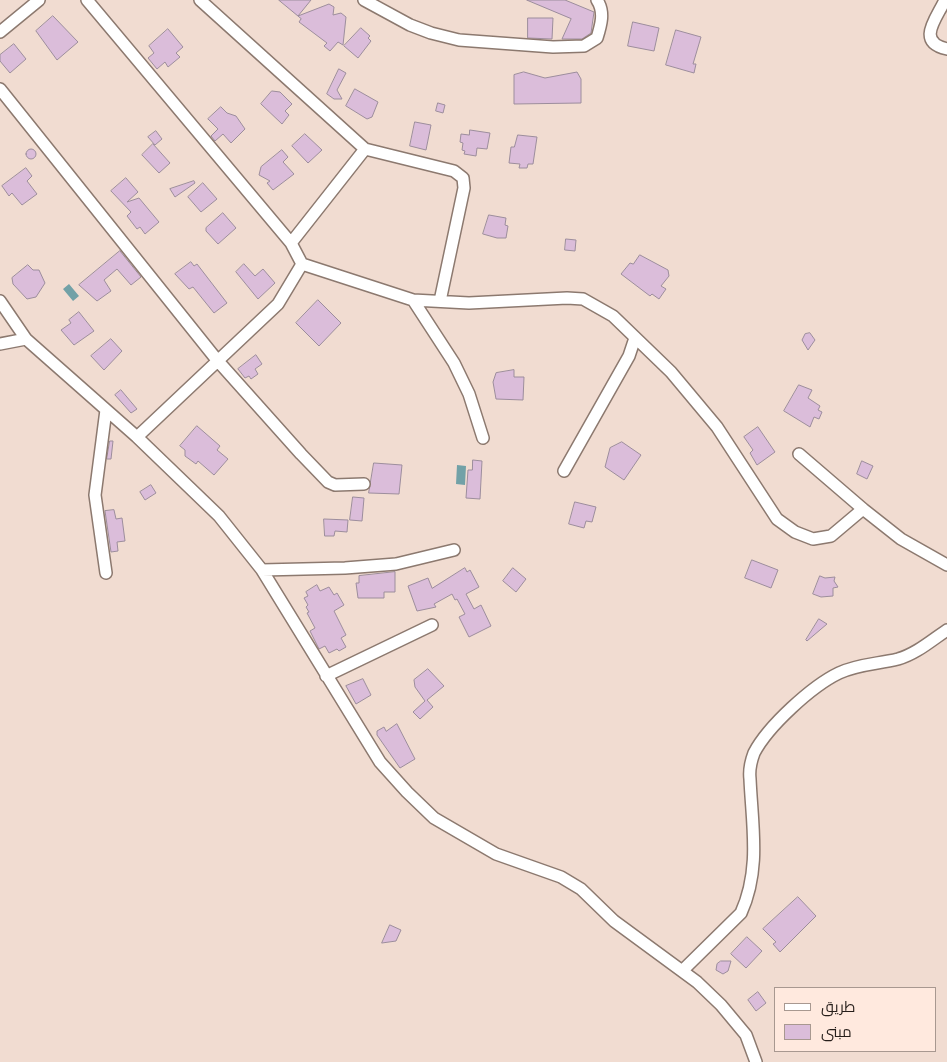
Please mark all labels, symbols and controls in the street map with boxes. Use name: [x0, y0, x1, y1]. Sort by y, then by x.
legend: [774, 987, 937, 1052]
text: طريق: [821, 997, 855, 1015]
text: مبنى: [821, 1022, 852, 1040]

